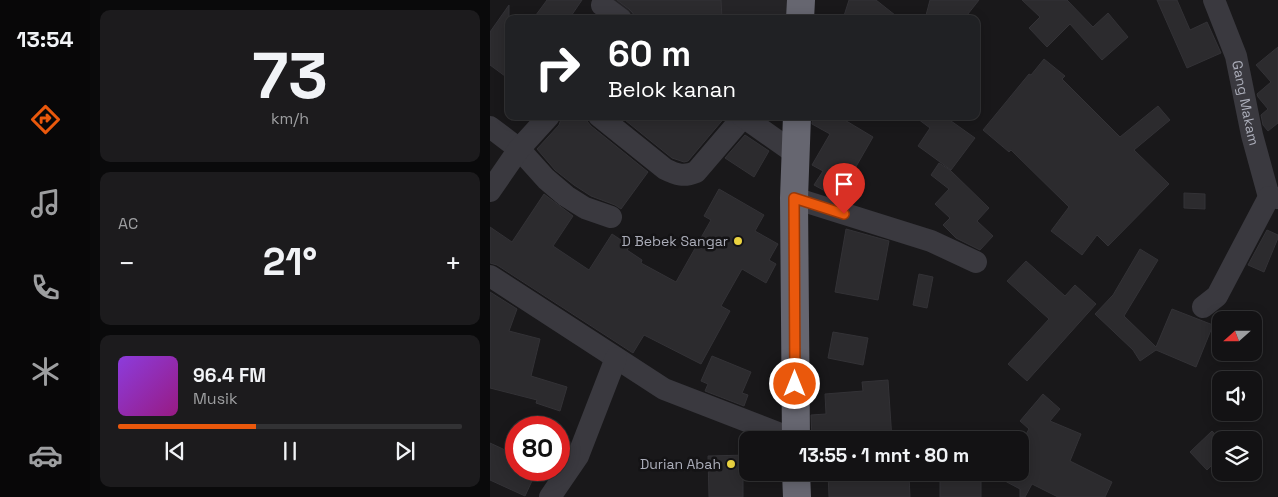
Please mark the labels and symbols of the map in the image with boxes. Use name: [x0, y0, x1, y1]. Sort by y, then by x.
street label: Gang Makam: [1228, 59, 1263, 147]
pin: [823, 163, 865, 214]
place label: D Bebek Sangar: [622, 232, 728, 250]
marker: D Bebek Sangar: [732, 235, 744, 247]
north arrow: [1212, 311, 1262, 361]
position arrow: [768, 357, 820, 409]
speed limit sign: 80: [505, 416, 570, 481]
place label: Durian Abah: [640, 455, 721, 473]
marker: Durian Abah: [725, 458, 737, 470]

